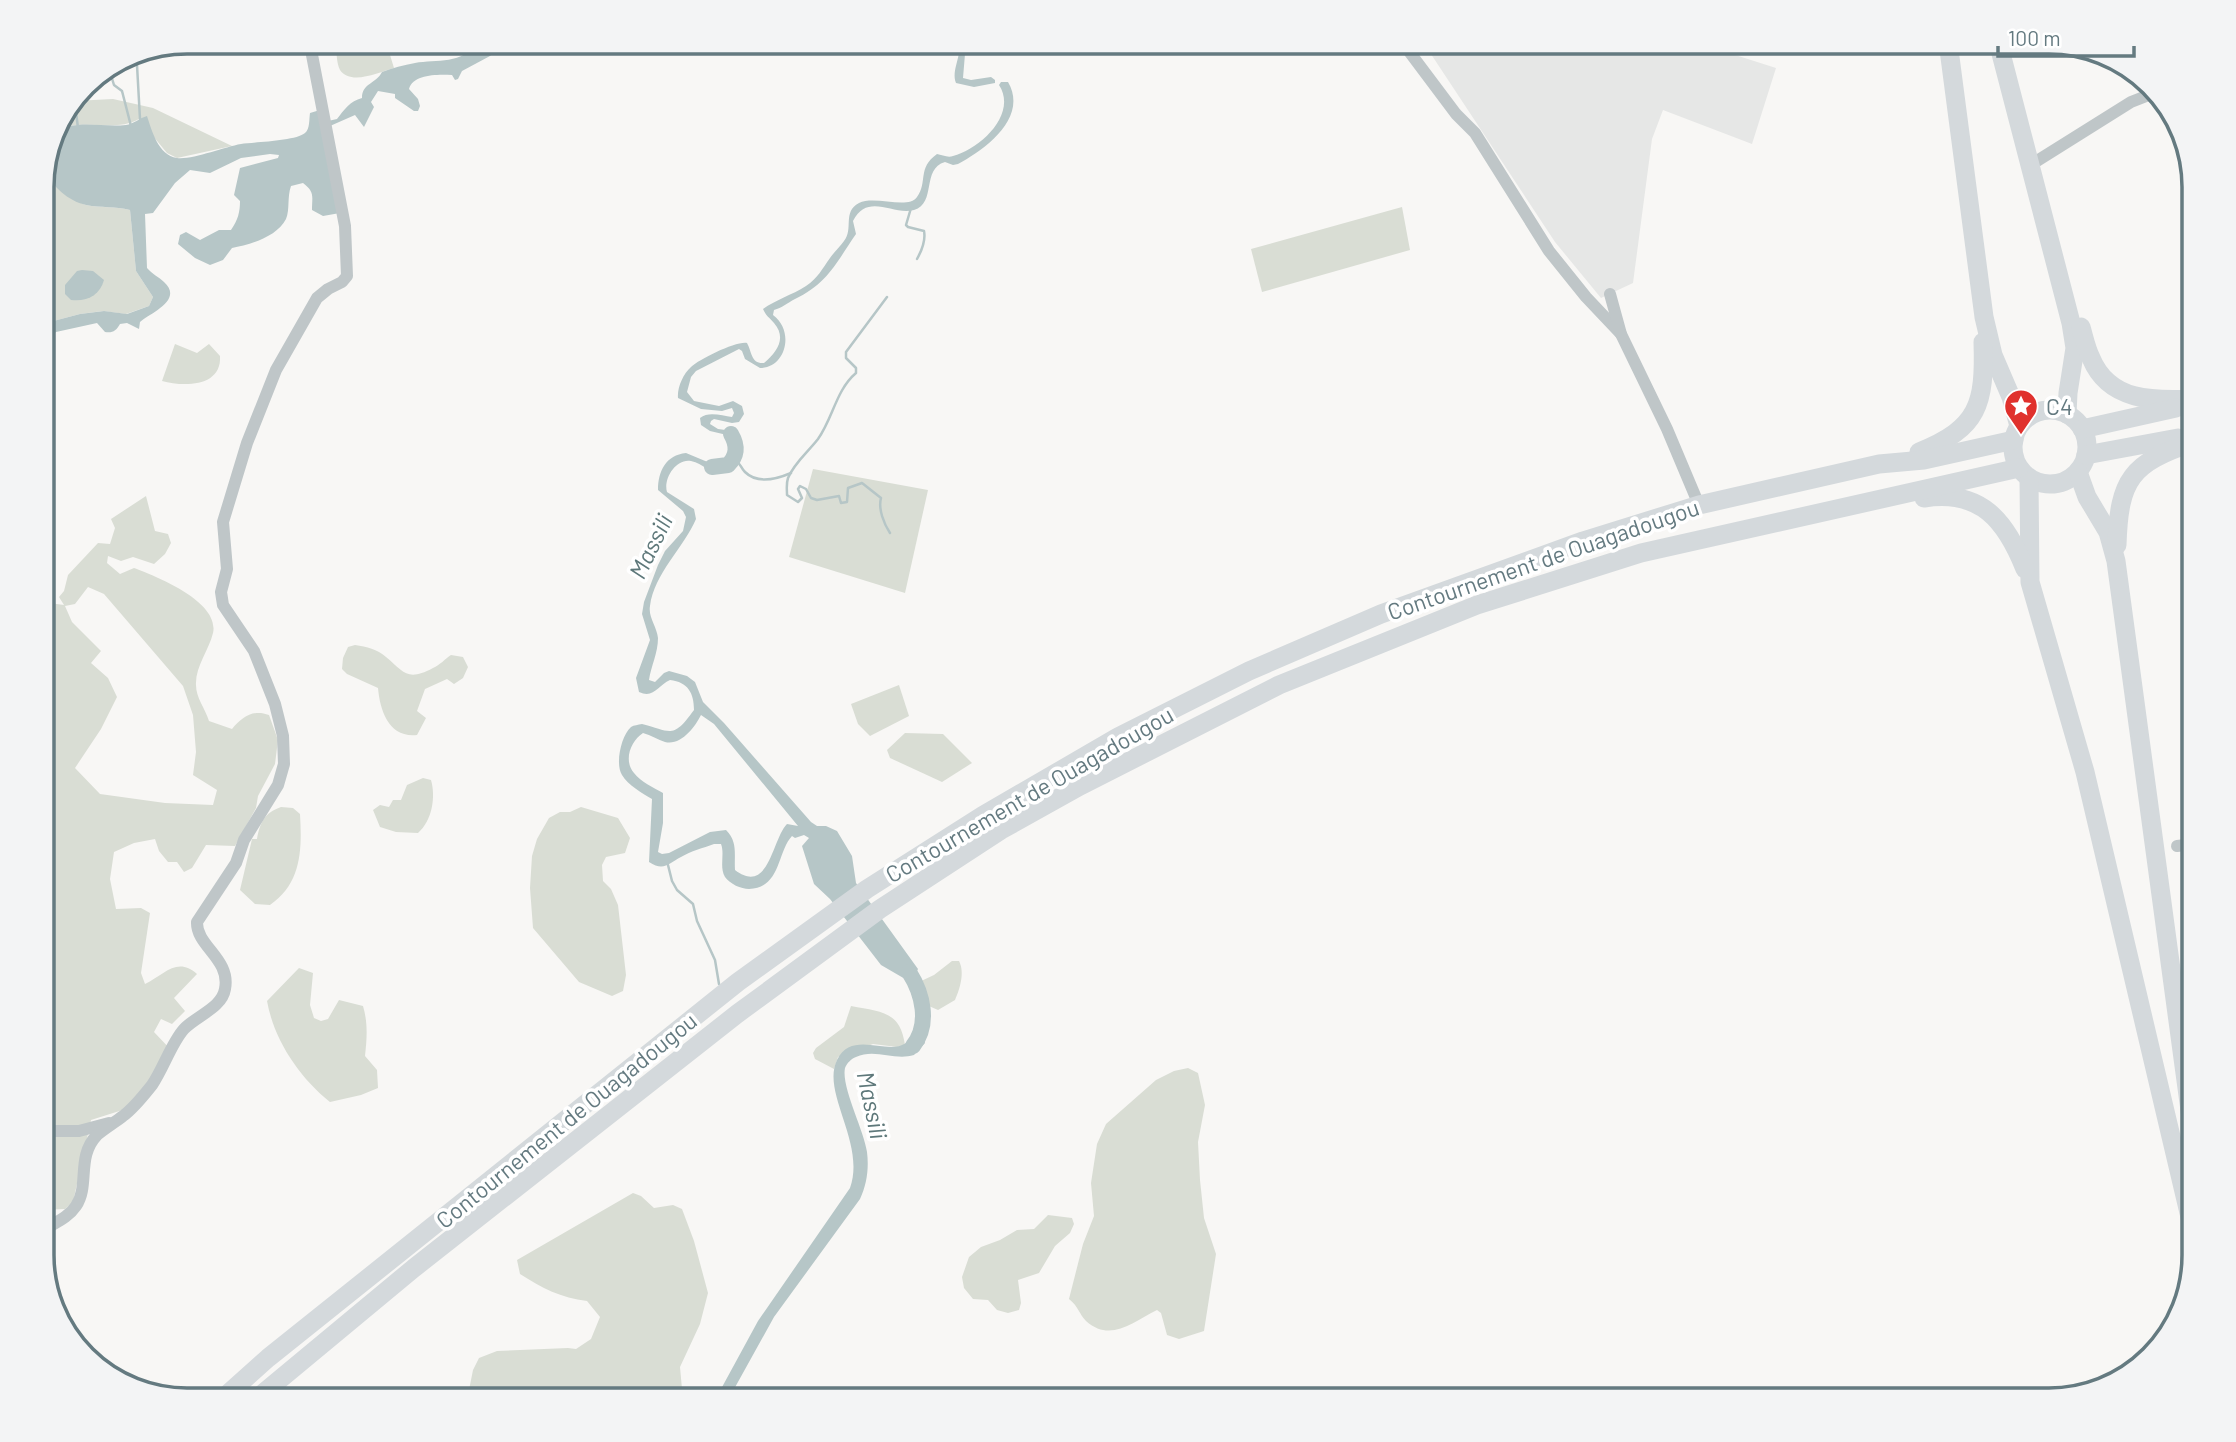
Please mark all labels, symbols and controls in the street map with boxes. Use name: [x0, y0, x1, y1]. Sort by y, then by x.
scale bar: [1998, 14, 2134, 58]
text: 100 m: [2008, 25, 2061, 50]
place icon: C4: [2002, 387, 2040, 436]
place label: C4: [2046, 392, 2073, 420]
street label: Contournement de Ouagadougou: [1384, 492, 1702, 626]
water label: Massili: [622, 509, 678, 583]
street label: Contournement de Ouagadougou: [880, 700, 1178, 888]
street label: Contournement de Ouagadougou: [430, 1006, 702, 1234]
water label: Massili: [852, 1068, 894, 1142]

